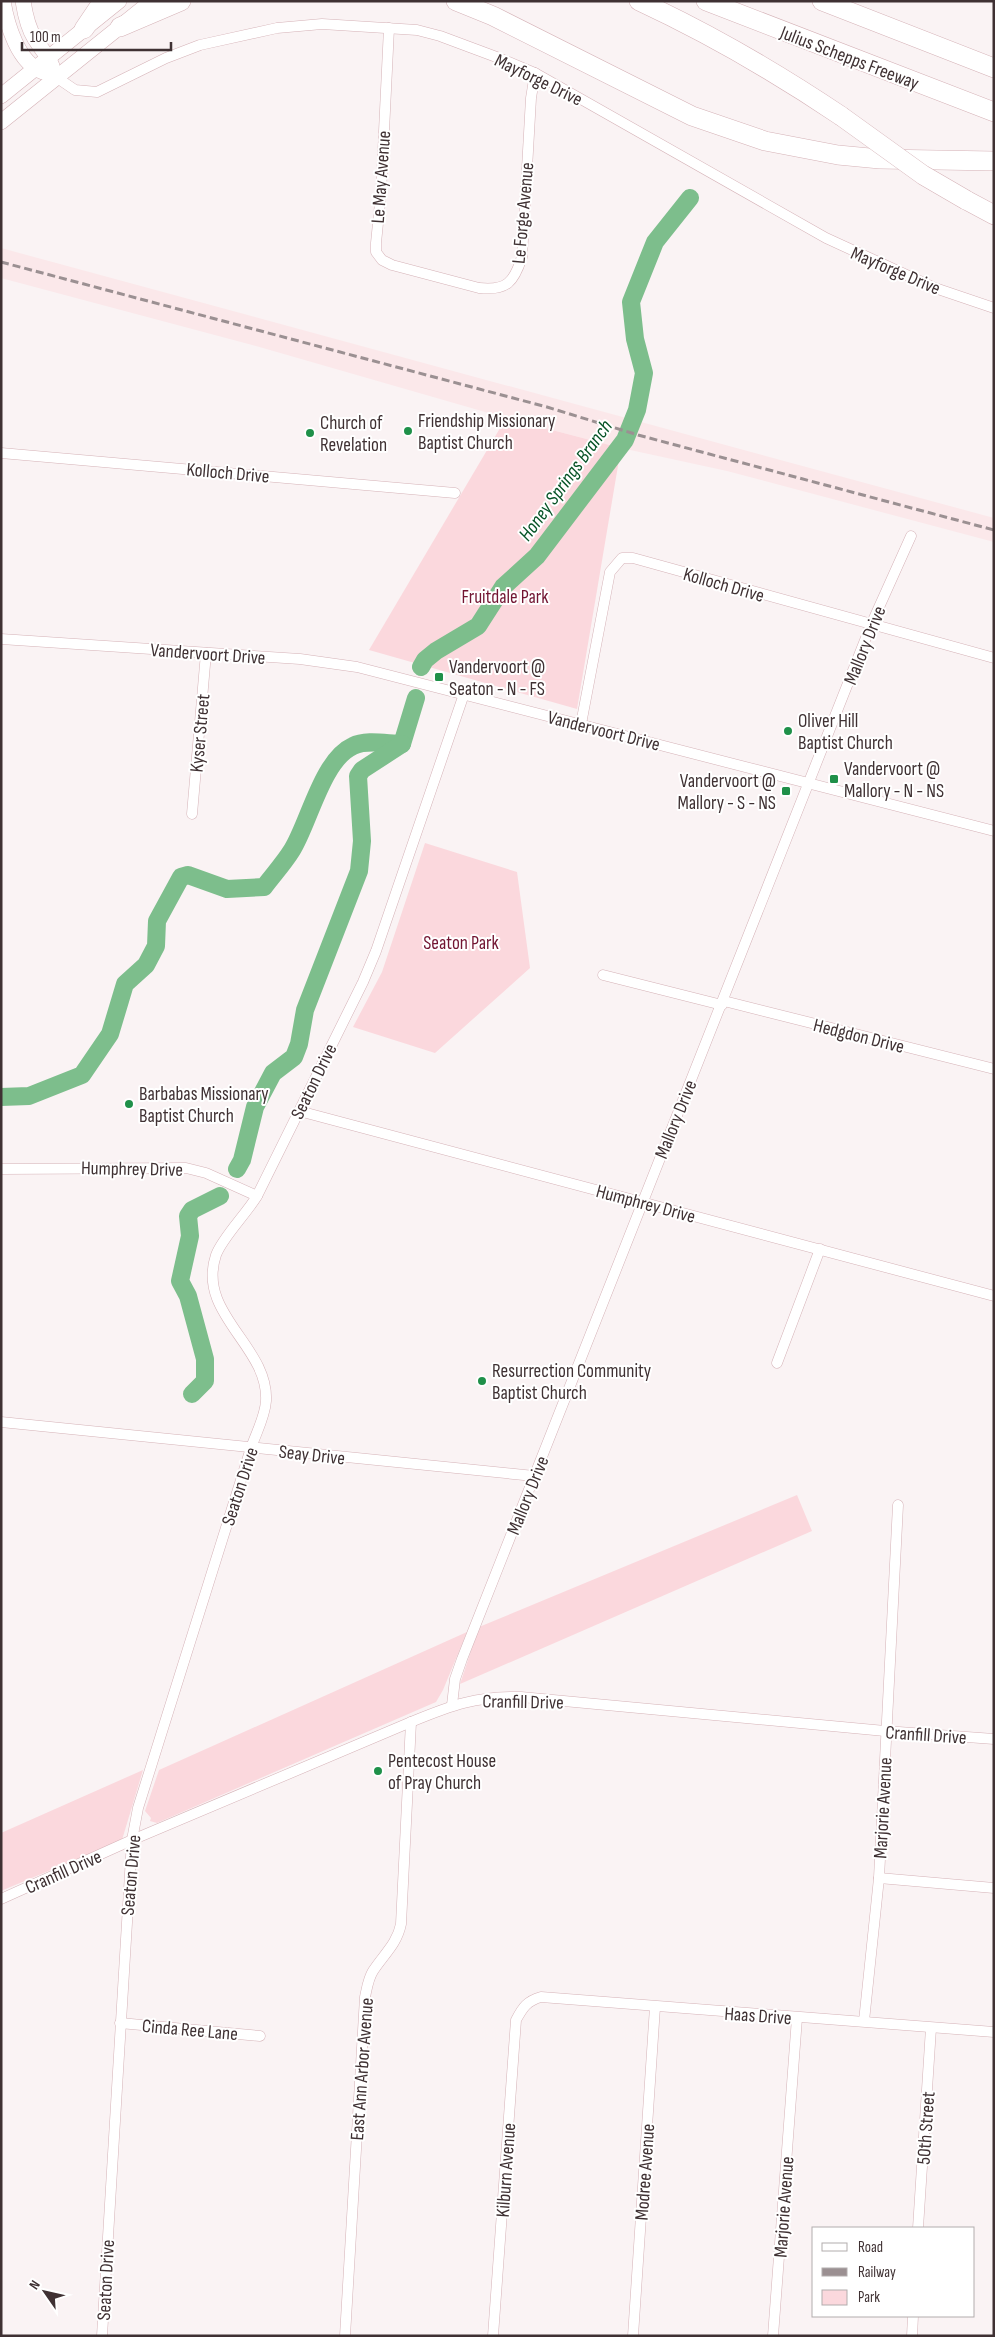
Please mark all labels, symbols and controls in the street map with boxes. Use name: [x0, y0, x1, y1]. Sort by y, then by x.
scale bar: [22, 20, 171, 52]
street label: Julius Schepps Freeway: [776, 21, 923, 96]
text: 100 m: [30, 28, 61, 47]
street label: Mayforge Drive: [491, 49, 586, 112]
street label: Le May Avenue: [367, 130, 396, 224]
street label: Le Forge Avenue: [508, 161, 539, 265]
street label: Mayforge Drive: [847, 242, 944, 301]
place label: Friendship Missionary Baptist Church: [418, 410, 556, 455]
place label: Church of Revelation: [320, 412, 387, 457]
water label: Honey Springs Branch: [514, 415, 618, 546]
marker: Friendship Missionary Baptist Church: [402, 425, 414, 437]
marker: Church of Revelation: [304, 427, 316, 439]
street label: Kolloch Drive: [186, 458, 270, 489]
street label: Kolloch Drive: [681, 563, 767, 608]
park label: Fruitdale Park: [462, 586, 549, 609]
street label: Mallory Drive: [839, 603, 892, 688]
street label: Vandervoort Drive: [150, 639, 266, 670]
place label: Vandervoort @ Seaton - N - FS: [449, 656, 545, 701]
marker: Vandervoort @ Seaton - N - FS: [433, 671, 445, 683]
street label: Kyser Street: [186, 693, 215, 773]
street label: Vandervoort Drive: [545, 706, 662, 757]
place label: Oliver Hill Baptist Church: [798, 710, 893, 755]
marker: Oliver Hill Baptist Church: [782, 725, 794, 737]
place label: Vandervoort @ Mallory - N - NS: [844, 758, 944, 803]
place label: Vandervoort @ Mallory - S - NS: [677, 770, 776, 815]
marker: Vandervoort @ Mallory - N - NS: [828, 773, 840, 785]
marker: Vandervoort @ Mallory - S - NS: [780, 785, 792, 797]
park label: Seaton Park: [423, 932, 500, 955]
street label: Hedgdon Drive: [811, 1014, 906, 1059]
street label: Seaton Drive: [286, 1040, 342, 1123]
street label: Mallory Drive: [650, 1077, 703, 1162]
place label: Barbabas Missionary Baptist Church: [139, 1083, 269, 1128]
marker: Barbabas Missionary Baptist Church: [123, 1098, 135, 1110]
street label: Humphrey Drive: [81, 1157, 183, 1182]
street label: Humphrey Drive: [593, 1180, 698, 1229]
place label: Resurrection Community Baptist Church: [492, 1360, 652, 1405]
marker: Resurrection Community Baptist Church: [476, 1375, 488, 1387]
street label: Seay Drive: [278, 1441, 346, 1470]
street label: Seaton Drive: [217, 1444, 264, 1529]
street label: Mallory Drive: [502, 1453, 555, 1538]
street label: Cranfill Drive: [482, 1690, 564, 1715]
street label: Cranfill Drive: [885, 1721, 967, 1750]
place label: Pentecost House of Pray Church: [388, 1750, 496, 1795]
street label: Marjorie Avenue: [869, 1757, 898, 1859]
marker: Pentecost House of Pray Church: [372, 1765, 384, 1777]
street label: Seaton Drive: [117, 1834, 146, 1916]
street label: Cranfill Drive: [22, 1845, 105, 1899]
street label: East Ann Arbor Avenue: [346, 1997, 379, 2141]
street label: Haas Drive: [724, 2003, 792, 2030]
street label: Cinda Ree Lane: [141, 2015, 239, 2046]
street label: 50th Street: [912, 2091, 941, 2165]
street label: Kilburn Avenue: [492, 2122, 521, 2218]
street label: Modree Avenue: [631, 2123, 660, 2221]
street label: Marjorie Avenue: [769, 2156, 800, 2259]
legend: [812, 2227, 975, 2317]
text: Road: [858, 2238, 883, 2257]
street label: Seaton Drive: [93, 2239, 120, 2321]
text: Railway: [858, 2263, 896, 2282]
north arrow: [20, 2267, 70, 2317]
text: N: [25, 2277, 44, 2293]
text: Park: [858, 2288, 880, 2307]

